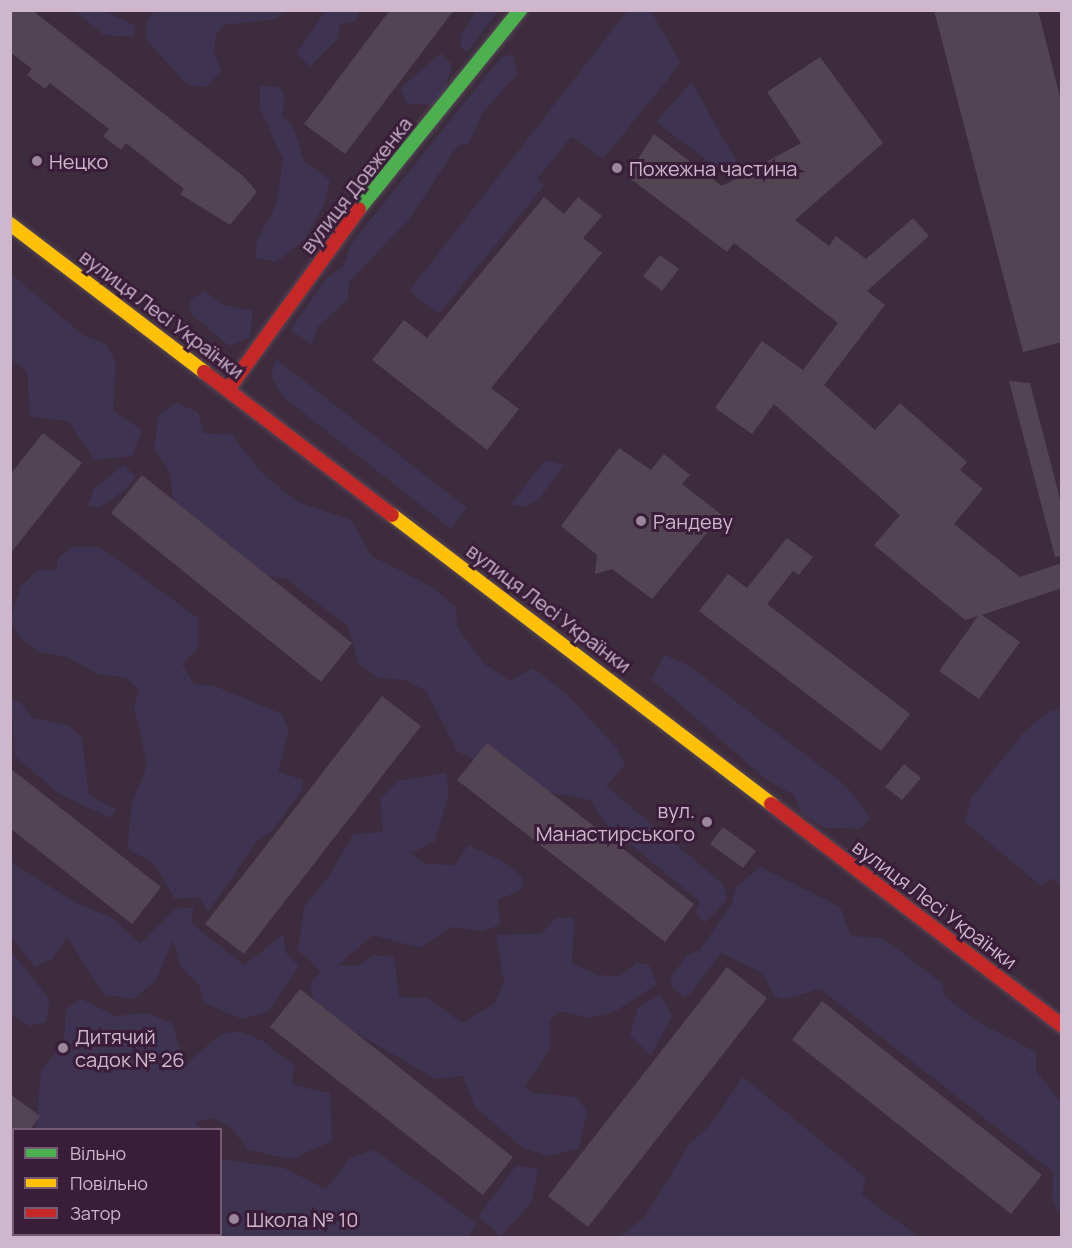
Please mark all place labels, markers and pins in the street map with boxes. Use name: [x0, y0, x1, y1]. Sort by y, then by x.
place label: Нецко: [49, 149, 108, 173]
marker: Нецко: [30, 154, 44, 168]
place label: Пожежна частина: [629, 156, 797, 180]
marker: Пожежна частина: [610, 161, 624, 175]
place label: Рандеву: [653, 509, 733, 533]
marker: Рандеву: [634, 514, 648, 528]
place label: вул. Манастирського: [536, 798, 695, 845]
marker: вул. Манастирського: [700, 815, 714, 829]
place label: Дитячий садок № 26: [75, 1024, 185, 1071]
marker: Дитячий садок № 26: [56, 1041, 70, 1055]
place label: Школа № 10: [246, 1207, 358, 1231]
marker: Школа № 10: [227, 1212, 241, 1226]

